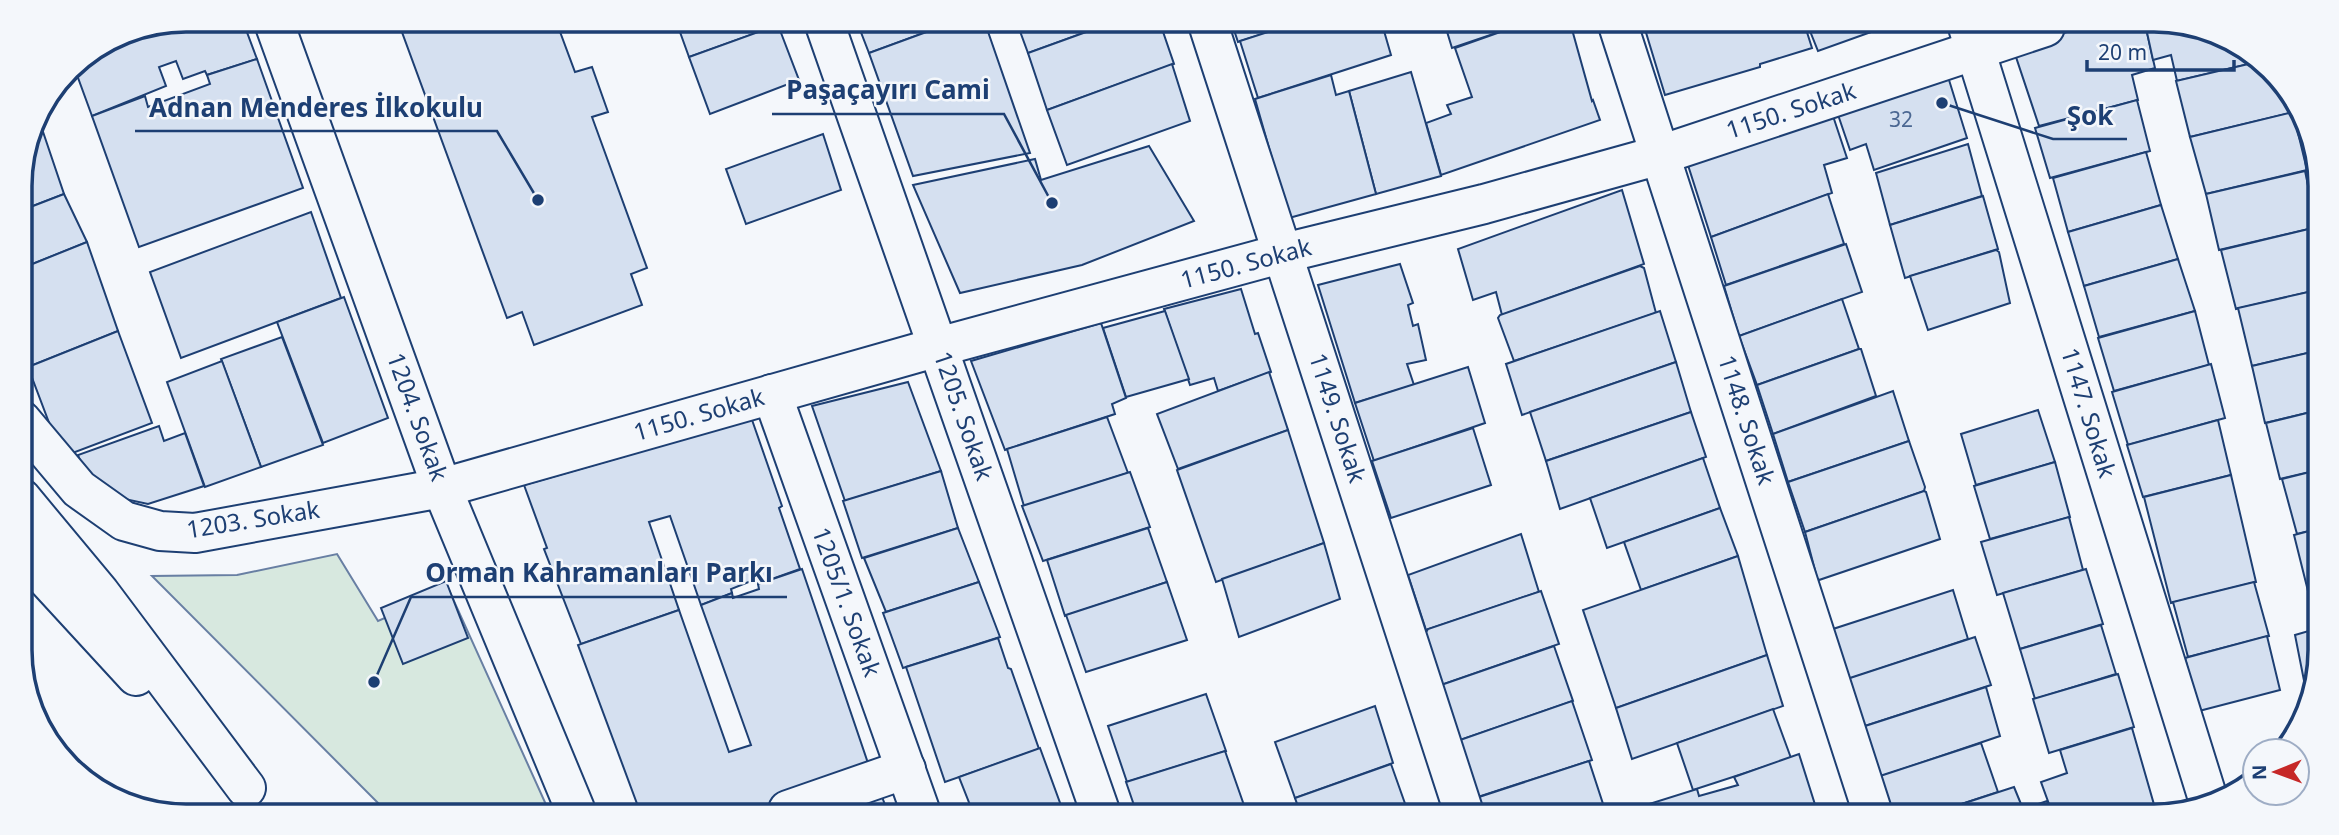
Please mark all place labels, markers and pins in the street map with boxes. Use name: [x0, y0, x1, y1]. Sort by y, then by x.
callout: Paşaçayırı Cami: [772, 67, 1004, 114]
callout: Adnan Menderes İlkokulu: [135, 84, 497, 131]
callout: Şok: [2053, 92, 2127, 139]
callout: Orman Kahramanları Parkı: [411, 550, 787, 597]

